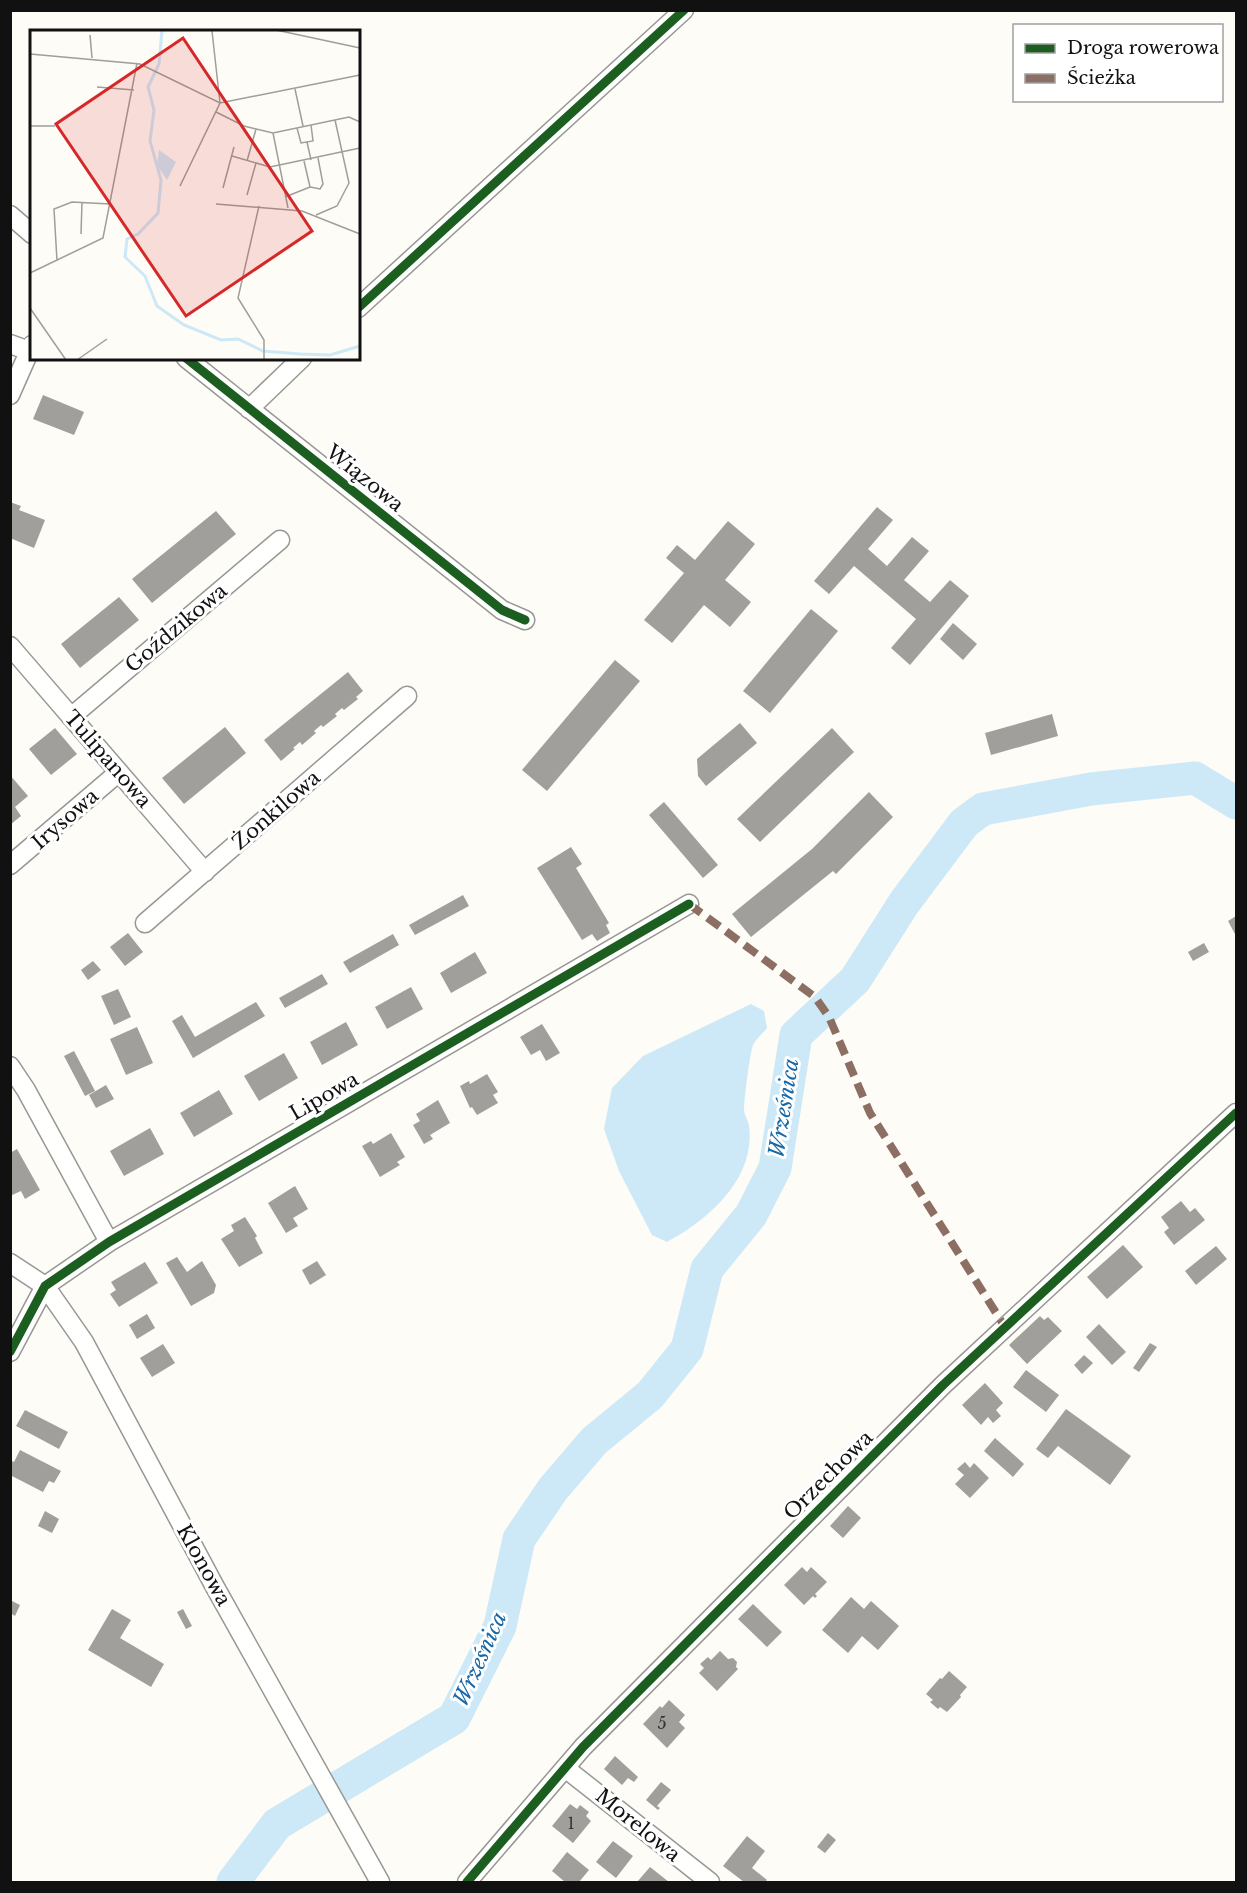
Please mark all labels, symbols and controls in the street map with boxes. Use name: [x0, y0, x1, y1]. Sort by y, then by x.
legend: [1013, 24, 1223, 102]
inset map: [30, 30, 360, 360]
text: Droga rowerowa: [1067, 37, 1219, 59]
text: Ścieżka: [1067, 66, 1136, 89]
street label: Wiązowa: [321, 439, 409, 517]
street label: Goździkowa: [120, 578, 232, 677]
street label: Tulipanowa: [59, 706, 157, 813]
street label: Żonkilowa: [227, 764, 326, 855]
street label: Irysowa: [27, 783, 104, 854]
water label: Wrześnica: [763, 1057, 805, 1159]
street label: Lipowa: [285, 1066, 364, 1125]
street label: Orzechowa: [778, 1425, 878, 1525]
street label: Klonowa: [172, 1520, 237, 1611]
water label: Wrześnica: [448, 1608, 512, 1710]
house number: 5: [657, 1713, 667, 1733]
street label: Morelowa: [591, 1784, 686, 1867]
house number: 1: [567, 1813, 575, 1833]

